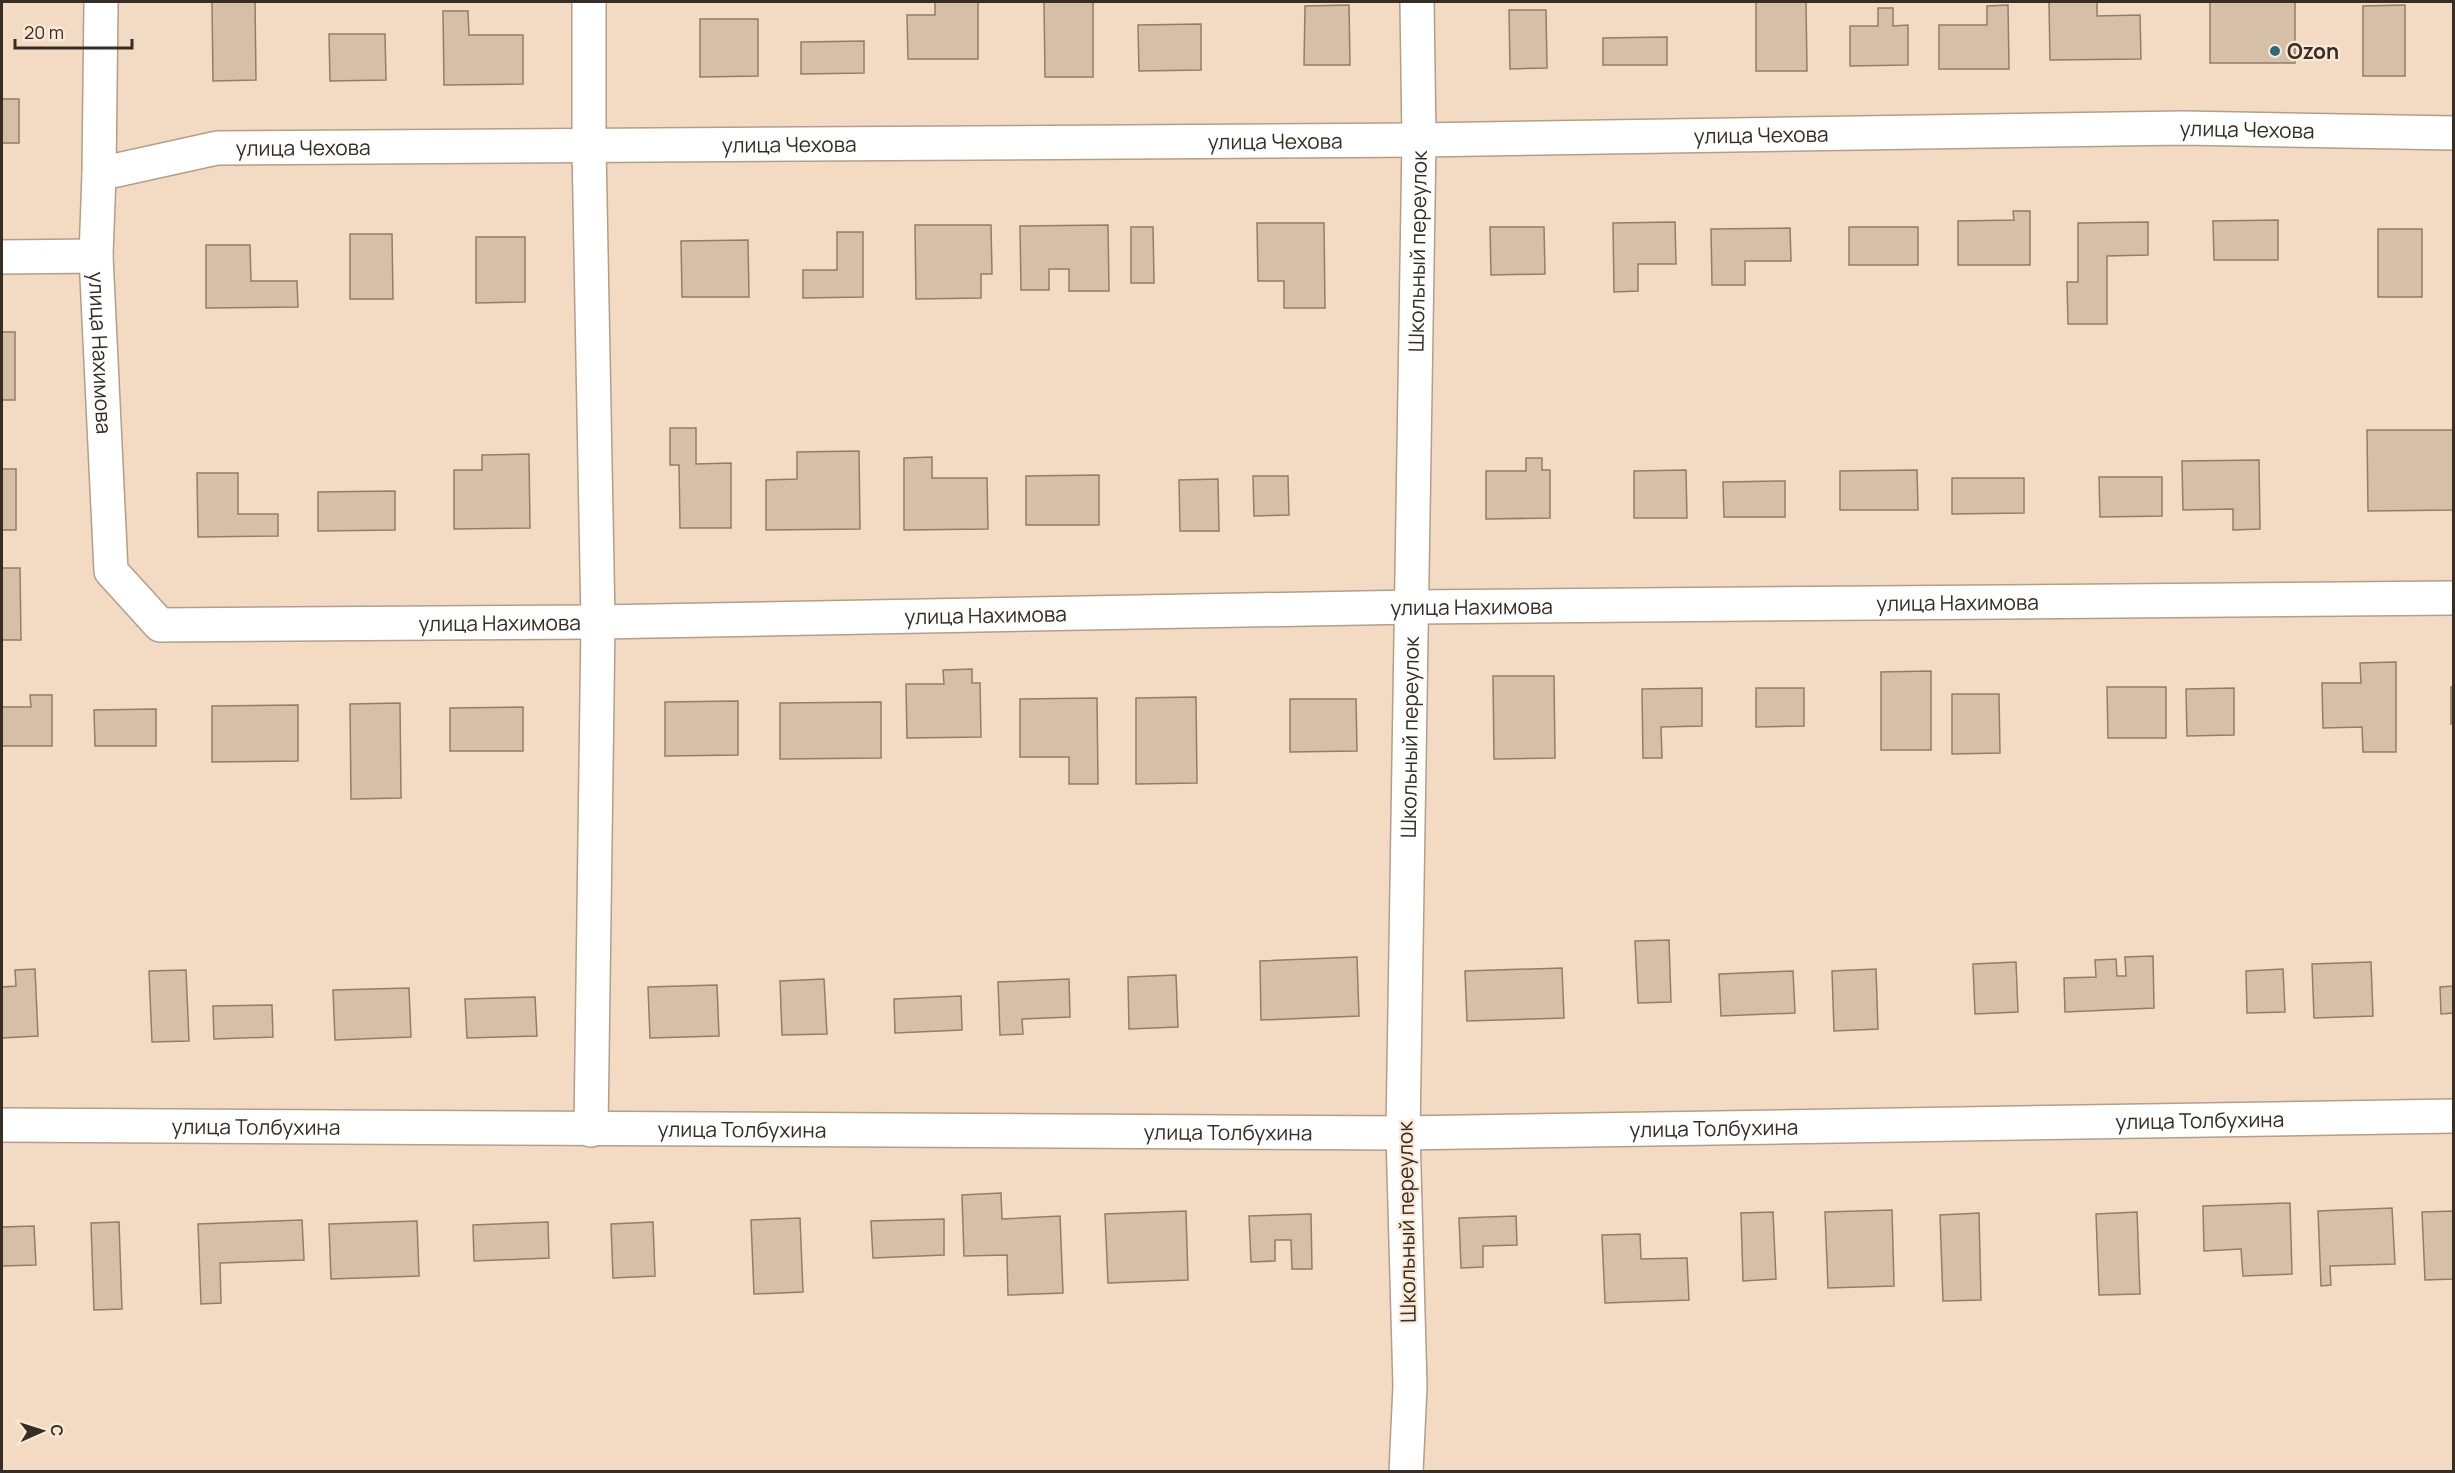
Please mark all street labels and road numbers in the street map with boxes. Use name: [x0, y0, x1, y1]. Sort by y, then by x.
street label: улица Чехова: [2179, 114, 2315, 144]
street label: улица Чехова: [1693, 120, 1829, 150]
street label: улица Чехова: [1208, 127, 1343, 155]
street label: улица Чехова: [722, 130, 857, 159]
street label: улица Чехова: [236, 133, 371, 162]
street label: Школьный переулок: [1402, 150, 1433, 352]
street label: улица Нахимова: [83, 271, 118, 435]
street label: улица Нахимова: [1876, 588, 2039, 617]
street label: улица Нахимова: [1390, 592, 1553, 621]
street label: улица Нахимова: [904, 599, 1067, 630]
street label: улица Нахимова: [418, 608, 581, 637]
street label: Школьный переулок: [1394, 636, 1425, 838]
street label: улица Толбухина: [2115, 1105, 2285, 1135]
street label: улица Толбухина: [171, 1112, 341, 1141]
street label: улица Толбухина: [1629, 1113, 1799, 1143]
street label: улица Толбухина: [657, 1115, 827, 1144]
street label: улица Толбухина: [1143, 1118, 1313, 1146]
street label: Школьный переулок: [1390, 1120, 1422, 1323]

